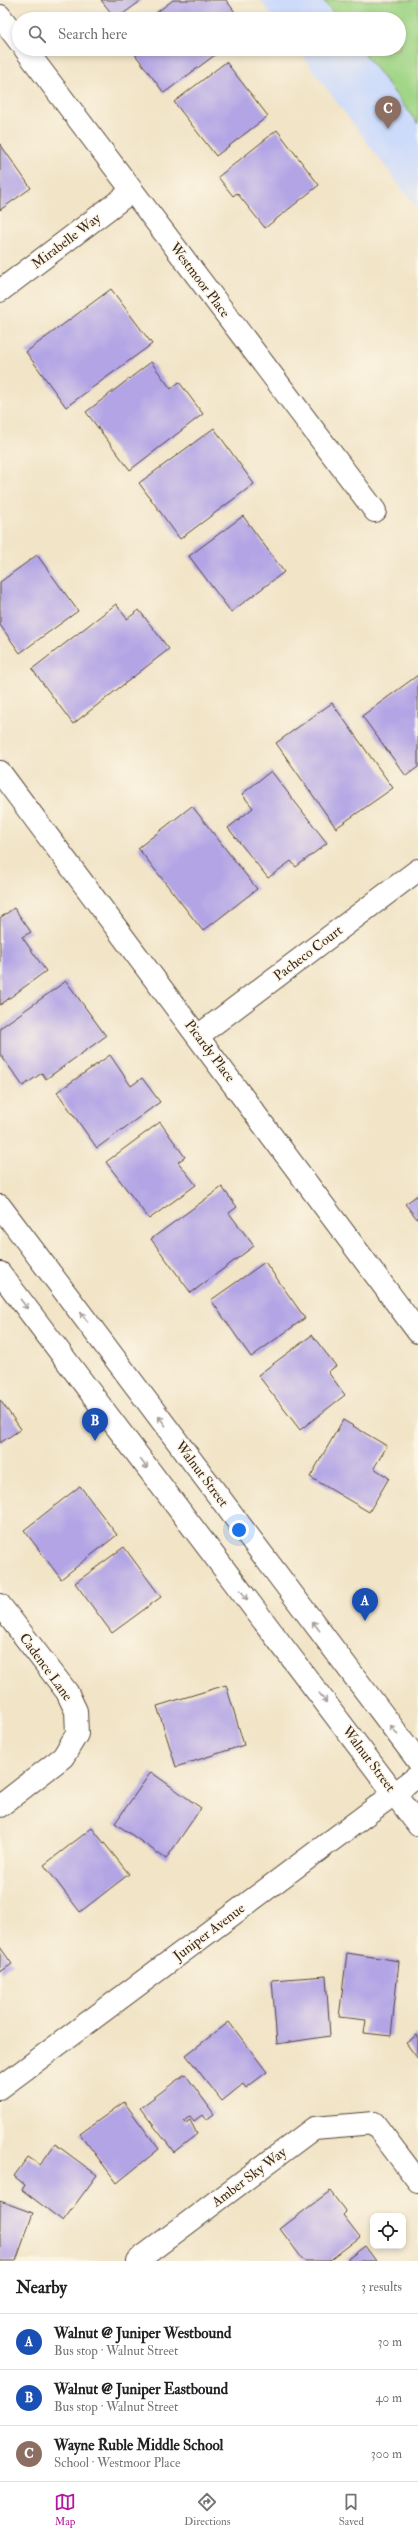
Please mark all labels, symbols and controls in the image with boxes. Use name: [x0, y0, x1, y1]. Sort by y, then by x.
search box: [12, 12, 406, 56]
icon: search: [26, 23, 48, 45]
text: Search here: [58, 25, 127, 44]
pin: C: [375, 96, 401, 129]
street label: Mirabelle Way: [28, 209, 105, 273]
street label: Westmoor Place: [166, 238, 234, 321]
street label: Pacheco Court: [270, 921, 346, 984]
street label: Picardy Place: [180, 1017, 239, 1086]
one-way arrow: [19, 1299, 28, 1310]
one-way arrow: [80, 1312, 88, 1323]
pin: B: [82, 1408, 108, 1441]
one-way arrow: [158, 1416, 166, 1427]
street label: Walnut Street: [171, 1437, 233, 1511]
one-way arrow: [140, 1458, 149, 1469]
your location: [229, 1520, 249, 1540]
pin: A: [352, 1588, 378, 1621]
one-way arrow: [240, 1589, 248, 1600]
one-way arrow: [312, 1620, 320, 1631]
street label: Cadence Lane: [16, 1630, 76, 1704]
one-way arrow: [319, 1693, 327, 1704]
street label: Walnut Street: [338, 1722, 400, 1796]
one-way arrow: [390, 1724, 399, 1735]
street label: Juniper Avenue: [169, 1900, 249, 1966]
street label: Amber Sky Way: [208, 2143, 291, 2212]
map controls: [370, 2213, 406, 2249]
button: locate: [370, 2213, 406, 2249]
text: Nearby: [16, 2277, 67, 2298]
text: 3 results: [361, 2279, 402, 2295]
text: Walnut @ Juniper Westbound: [54, 2324, 231, 2343]
text: A: [25, 2334, 33, 2350]
text: 30 m: [378, 2334, 402, 2350]
text: Bus stop · Walnut Street: [54, 2343, 178, 2359]
text: Walnut @ Juniper Eastbound: [54, 2380, 228, 2399]
text: B: [25, 2390, 33, 2406]
text: 40 m: [376, 2390, 402, 2406]
text: Bus stop · Walnut Street: [54, 2399, 178, 2415]
text: Wayne Ruble Middle School: [54, 2436, 223, 2455]
text: C: [24, 2446, 34, 2462]
text: 300 m: [371, 2446, 402, 2462]
text: School · Westmoor Place: [54, 2455, 180, 2471]
tab: Map: [54, 2491, 76, 2528]
tab: Directions: [184, 2491, 231, 2528]
tab: Saved: [339, 2491, 364, 2528]

